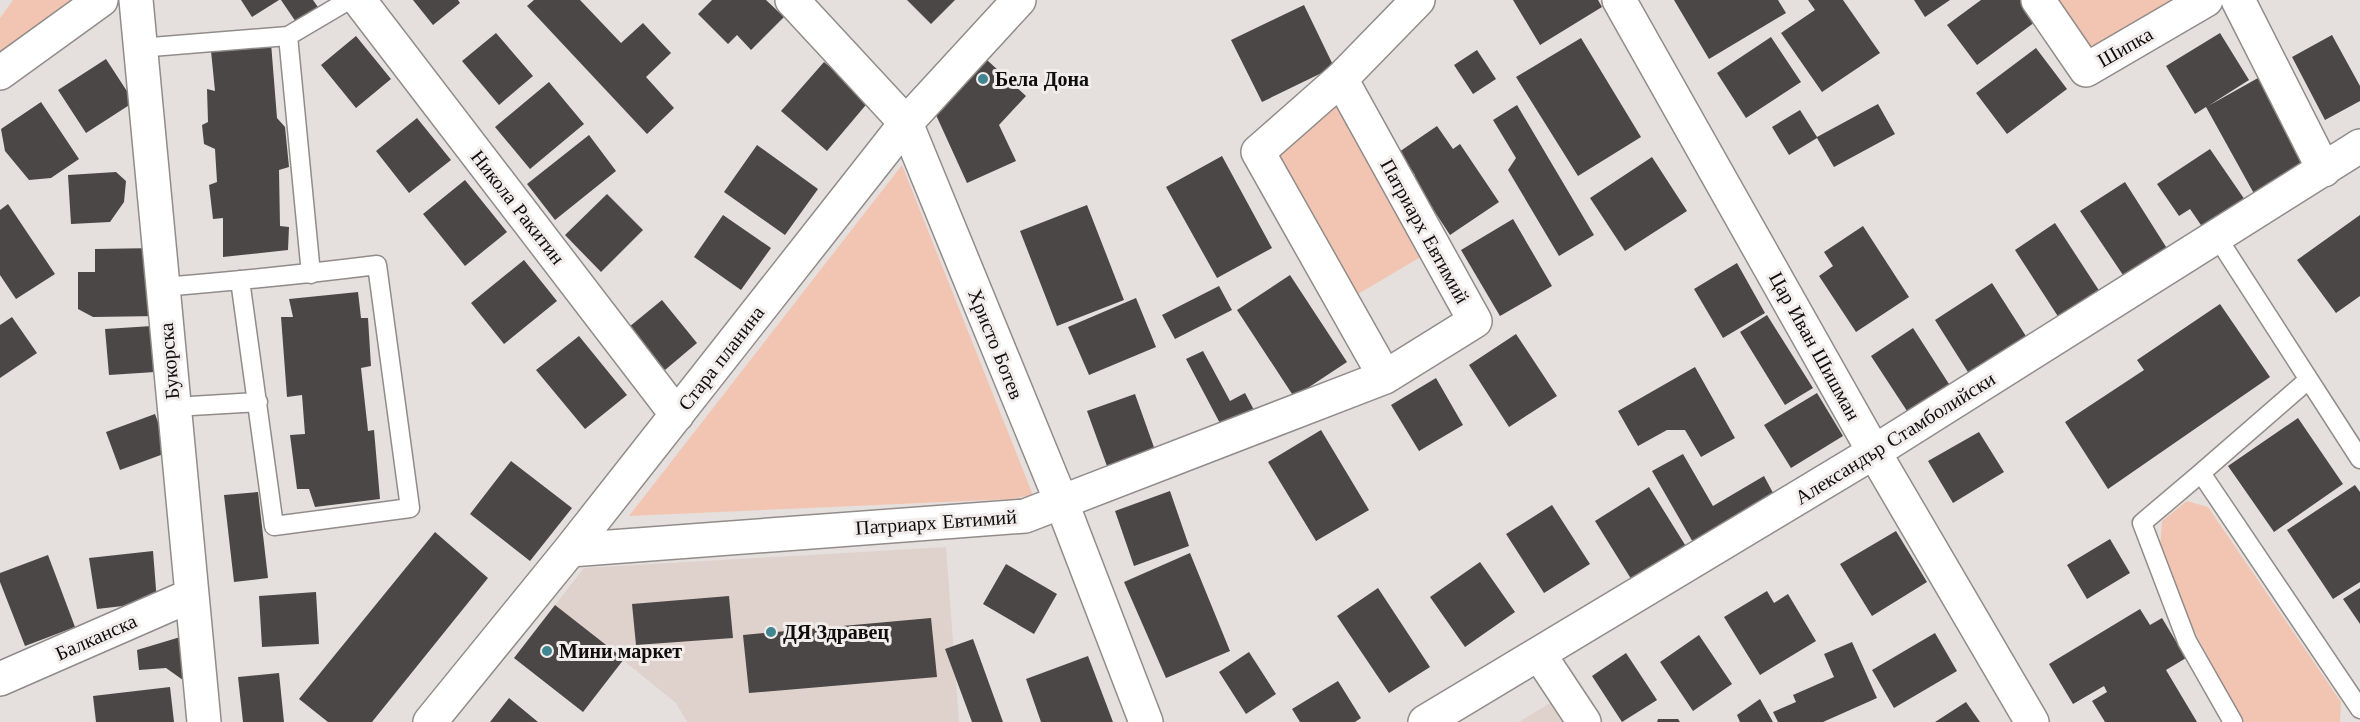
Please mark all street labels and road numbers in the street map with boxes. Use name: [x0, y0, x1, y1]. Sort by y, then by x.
street label: Шипка: [2093, 22, 2157, 72]
street label: Никола Ракитин: [466, 145, 570, 269]
street label: Патриарх Евтимий: [1375, 154, 1475, 308]
street label: Цар Иван Шишман: [1764, 267, 1866, 425]
street label: Христо Ботев: [963, 285, 1029, 403]
street label: Стара планина: [673, 301, 769, 415]
street label: Букорска: [154, 322, 184, 400]
street label: Александър Стамболийски: [1790, 366, 2000, 510]
street label: Патриарх Евтимий: [854, 504, 1018, 540]
street label: Балканска: [52, 608, 141, 666]

